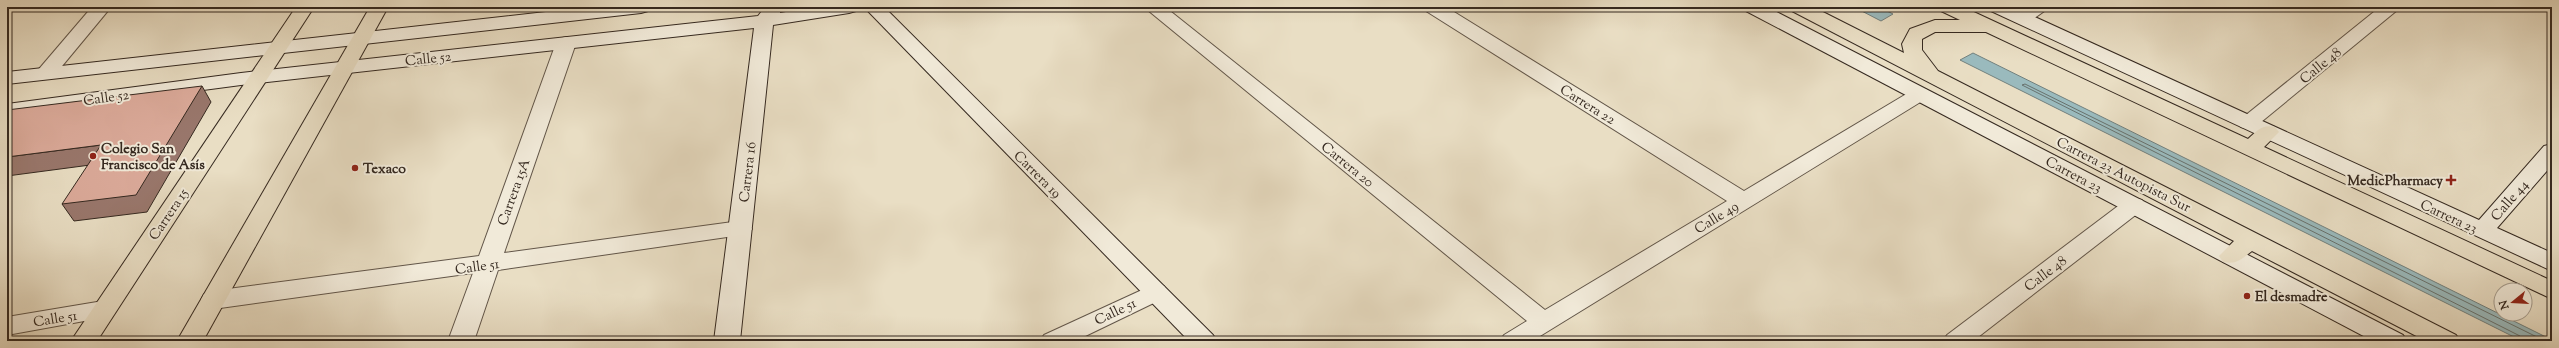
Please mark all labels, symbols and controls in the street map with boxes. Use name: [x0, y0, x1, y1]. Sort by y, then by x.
street label: Calle 48: [2296, 43, 2347, 90]
street label: Calle 52: [404, 48, 453, 72]
street label: Carrera 22: [1555, 81, 1619, 131]
street label: Calle 52: [82, 86, 131, 112]
street label: Carrera 23 Autopista Sur: [2052, 133, 2195, 219]
street label: Carrera 20: [1316, 138, 1378, 193]
place label: Colegio San Francisco de Asís: [101, 140, 205, 176]
street label: Carrera 16: [735, 141, 763, 204]
street label: Carrera 19: [1008, 147, 1065, 204]
marker: Colegio San Francisco de Asís: [88, 151, 98, 161]
street label: Carrera 23: [2041, 153, 2105, 199]
street label: Carrera 15A: [494, 156, 536, 229]
place label: Texaco: [363, 160, 406, 180]
marker: Texaco: [350, 163, 360, 173]
place label: MedicPharmacy: [2347, 172, 2443, 192]
marker: MedicPharmacy: [2446, 175, 2456, 185]
street label: Calle 44: [2487, 176, 2534, 226]
street label: Carrera 15: [145, 185, 194, 245]
street label: Carrera 23: [2416, 196, 2480, 240]
street label: Calle 49: [1691, 197, 1743, 240]
street label: Calle 48: [2021, 252, 2072, 297]
street label: Calle 51: [454, 255, 501, 281]
north arrow: [2493, 282, 2533, 322]
place label: El desmadre: [2255, 288, 2328, 308]
marker: El desmadre: [2242, 291, 2252, 301]
street label: Calle 51: [1092, 294, 1140, 331]
text: N: [2495, 298, 2514, 312]
street label: Calle 51: [32, 307, 79, 333]

